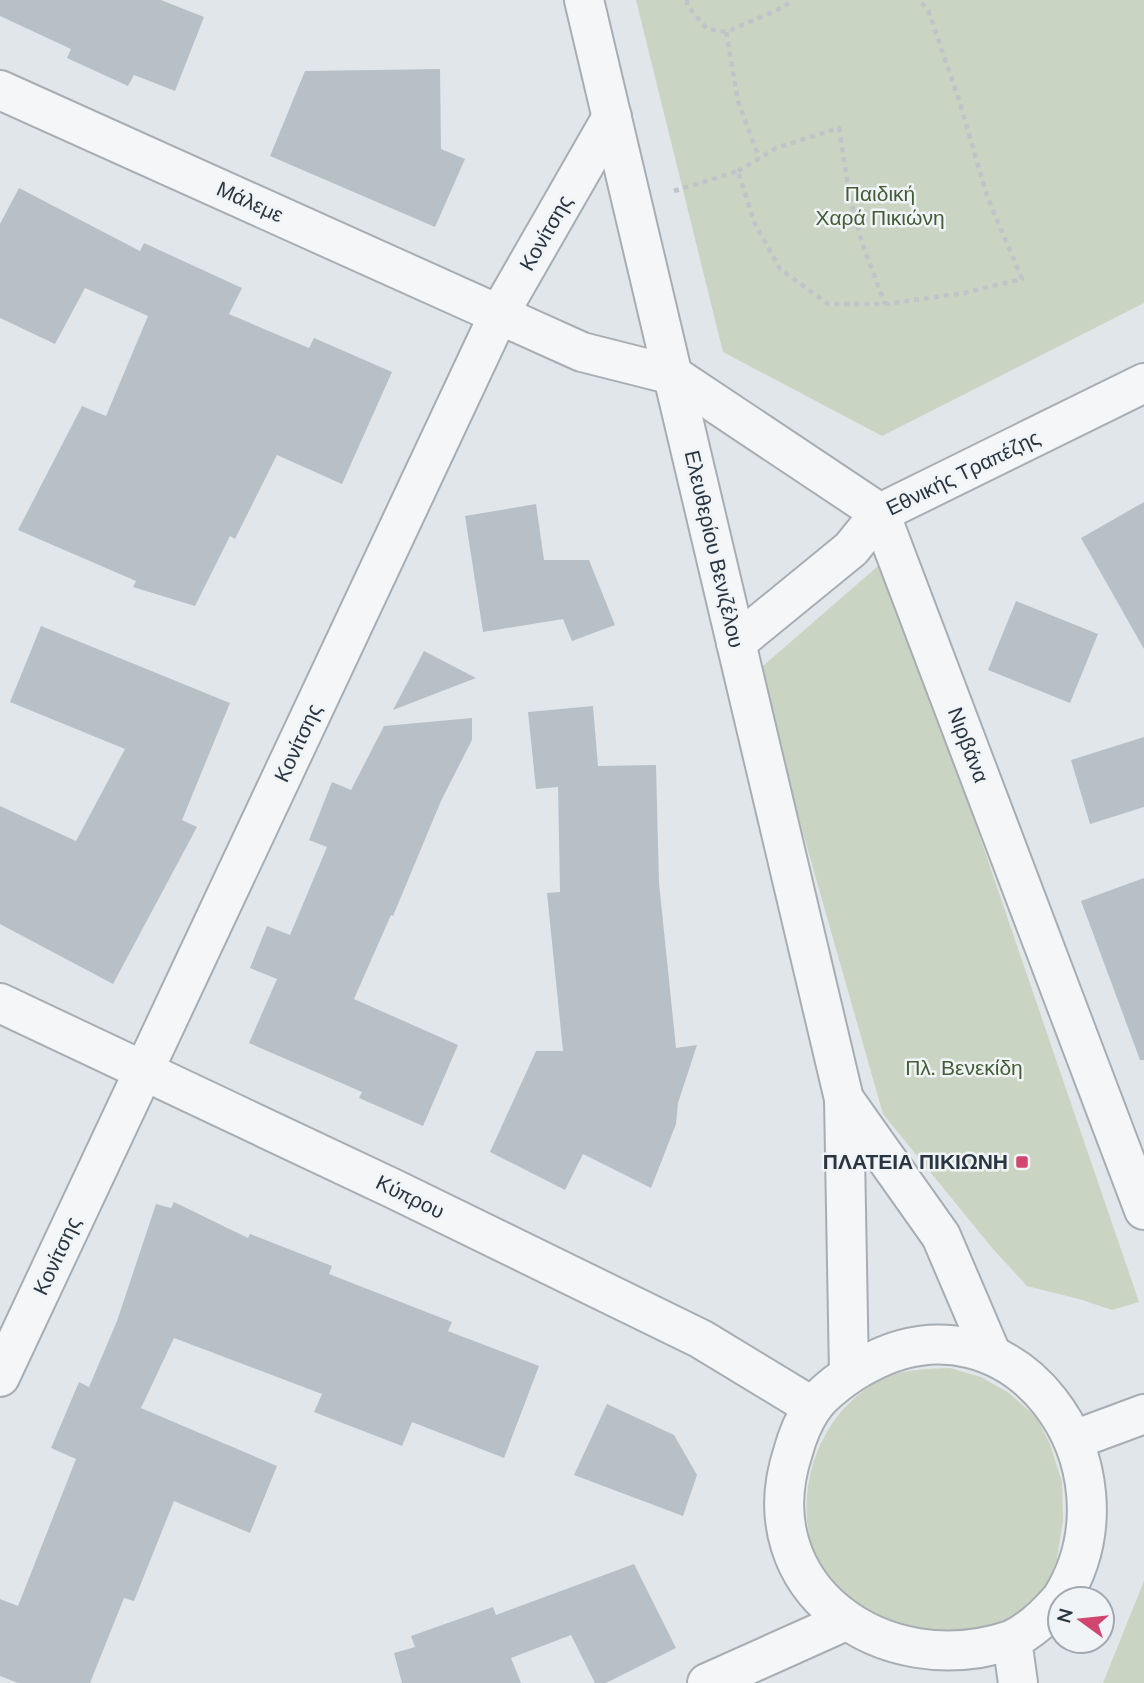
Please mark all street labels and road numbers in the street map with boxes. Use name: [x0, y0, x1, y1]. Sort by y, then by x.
street label: Μάλεμε: [212, 175, 288, 229]
street label: Κονίτσης: [513, 190, 579, 276]
street label: Εθνικής Τραπέζης: [881, 424, 1045, 522]
street label: Ελευθερίου Βενιζέλου: [678, 447, 750, 651]
street label: Κονίτσης: [268, 699, 328, 787]
street label: Νιρβάνα: [941, 703, 995, 787]
street label: Κύπρου: [371, 1168, 449, 1226]
street label: Κονίτσης: [27, 1212, 87, 1300]

